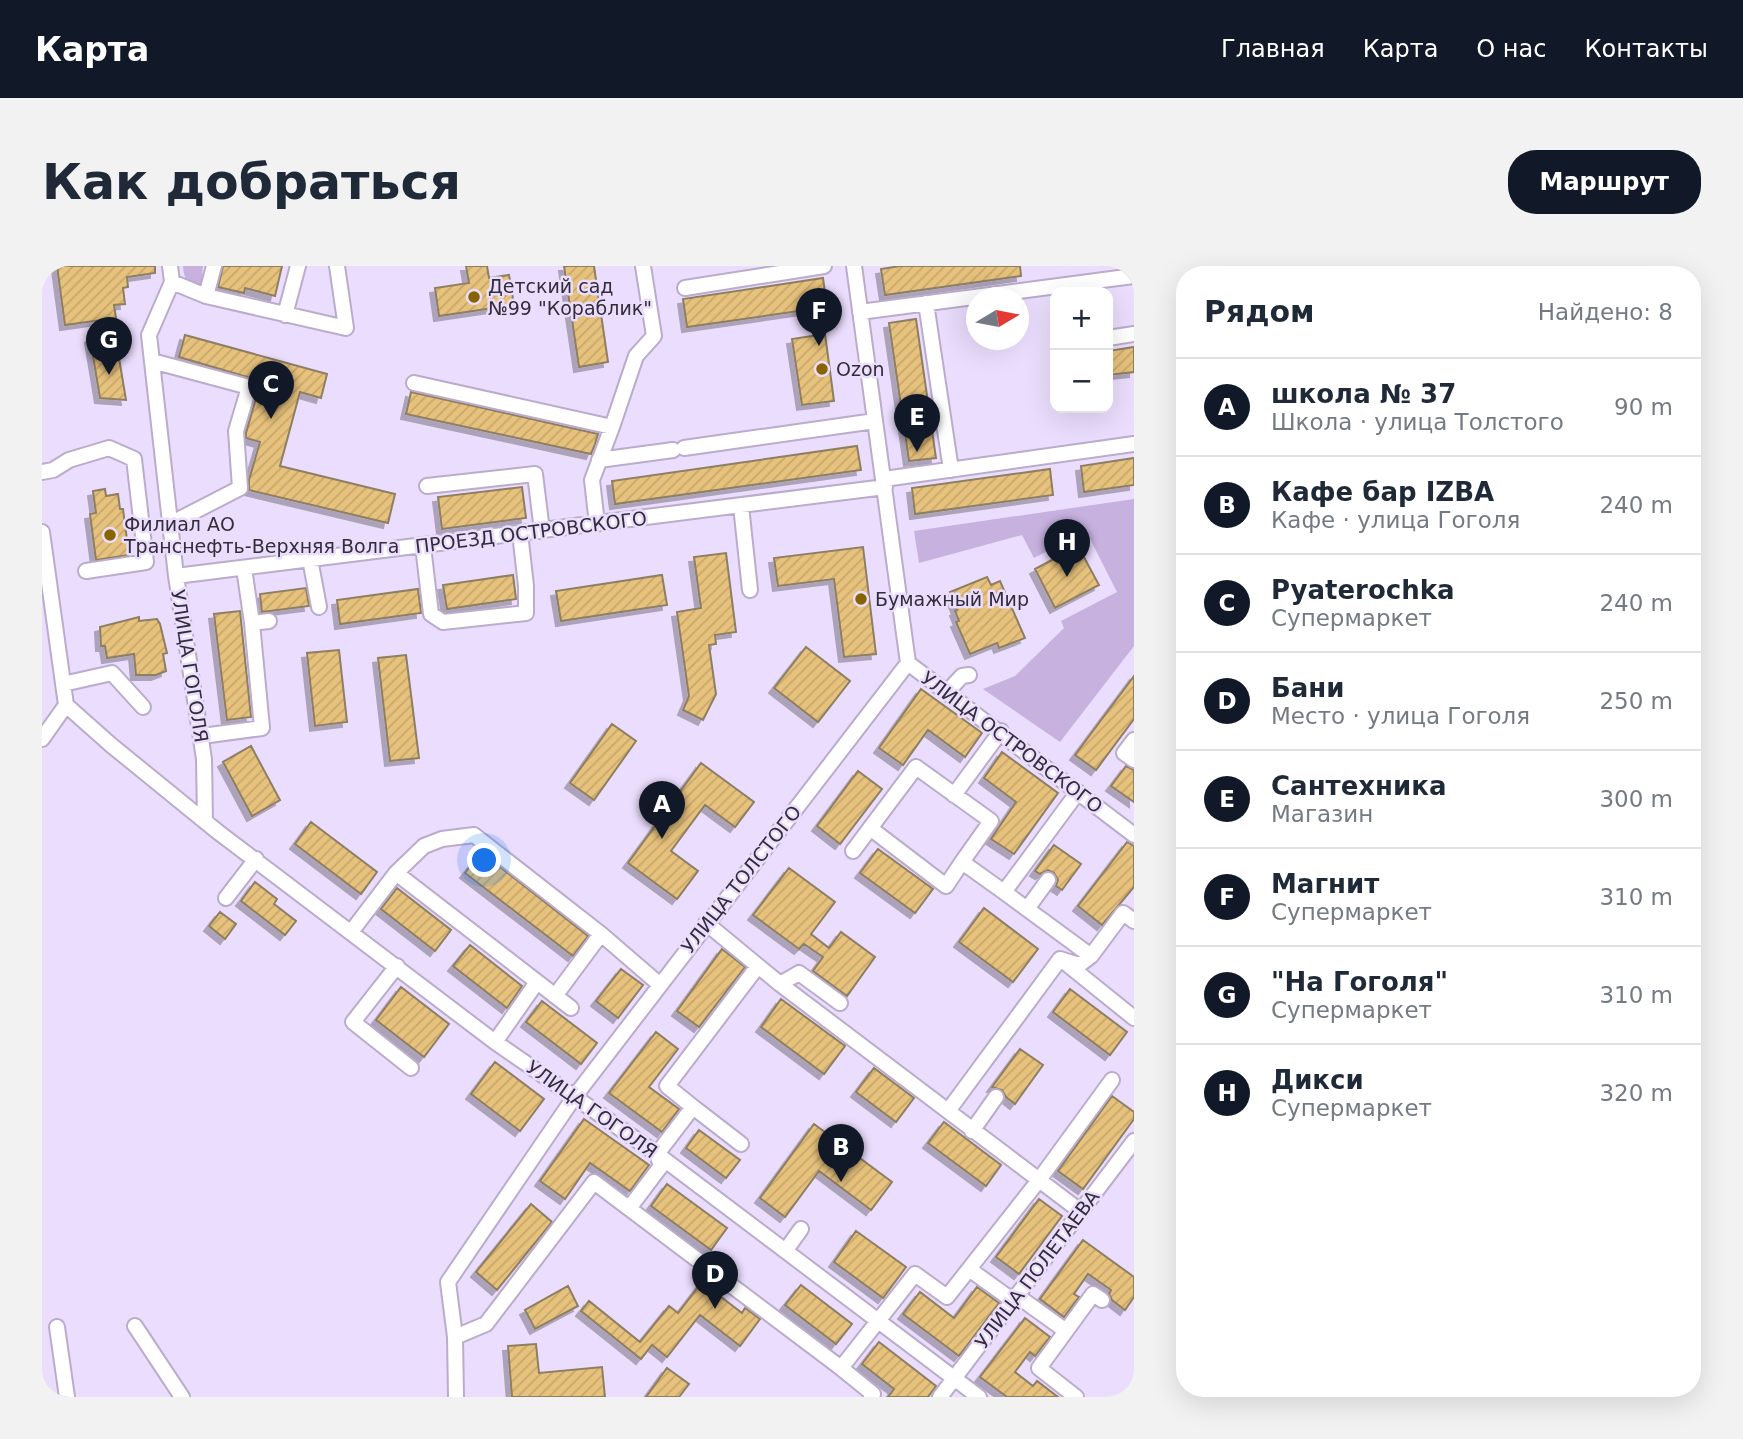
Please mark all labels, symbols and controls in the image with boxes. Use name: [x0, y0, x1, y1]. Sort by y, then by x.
text: Карта: [35, 30, 149, 69]
text: Главная: [1221, 35, 1325, 63]
text: Карта: [1363, 35, 1438, 63]
text: О нас: [1476, 35, 1546, 63]
text: Контакты: [1584, 35, 1708, 63]
button: Маршрут: [1508, 150, 1701, 214]
text: Как добраться: [42, 154, 461, 211]
place label: Детский сад №99 "Кораблик": [488, 275, 652, 319]
north arrow: [966, 287, 1029, 350]
map controls: [1050, 287, 1113, 413]
button: +: [1050, 287, 1113, 350]
pin: F: [796, 288, 842, 346]
marker: Детский сад №99 "Кораблик": [466, 289, 482, 305]
text: Рядом: [1204, 294, 1315, 329]
text: Найдено: 8: [1538, 299, 1673, 325]
pin: G: [86, 317, 132, 375]
button: −: [1050, 350, 1113, 413]
place label: Ozon: [836, 358, 885, 380]
pin: C: [248, 361, 294, 419]
marker: Ozon: [814, 361, 830, 377]
text: школа № 37: [1271, 379, 1456, 409]
pin: E: [894, 394, 940, 452]
text: A: [1218, 394, 1236, 420]
text: 90 m: [1614, 394, 1673, 420]
text: Школа · улица Толстого: [1271, 409, 1564, 435]
text: Кафе бар IZBA: [1271, 477, 1494, 507]
text: B: [1218, 492, 1236, 518]
text: 240 m: [1599, 492, 1673, 518]
street label: ПРОЕЗД ОСТРОВСКОГО: [414, 507, 648, 557]
text: Кафе · улица Гоголя: [1271, 507, 1520, 533]
place label: Филиал АО Транснефть-Верхняя Волга: [123, 513, 399, 557]
pin: H: [1044, 519, 1090, 577]
marker: Филиал АО Транснефть-Верхняя Волга: [102, 527, 118, 543]
text: Pyaterochka: [1271, 575, 1455, 605]
street label: УЛИЦА ГОГОЛЯ: [167, 588, 213, 744]
place label: Бумажный Мир: [875, 588, 1029, 610]
text: C: [1219, 590, 1235, 616]
text: 240 m: [1599, 590, 1673, 616]
marker: Бумажный Мир: [853, 591, 869, 607]
text: Супермаркет: [1271, 605, 1432, 631]
street label: УЛИЦА ОСТРОВСКОГО: [917, 667, 1107, 817]
text: Бани: [1271, 673, 1345, 703]
text: D: [1217, 688, 1237, 714]
text: 250 m: [1599, 688, 1673, 714]
text: Место · улица Гоголя: [1271, 703, 1530, 729]
text: Сантехника: [1271, 771, 1446, 801]
pin: A: [639, 781, 685, 839]
text: E: [1219, 786, 1235, 812]
text: 300 m: [1599, 786, 1673, 812]
street label: УЛИЦА ТОЛСТОГО: [677, 801, 805, 957]
text: Магазин: [1271, 801, 1373, 827]
your location: [467, 843, 501, 877]
text: Магнит: [1271, 869, 1379, 899]
text: F: [1219, 884, 1235, 910]
text: 310 m: [1599, 884, 1673, 910]
text: Супермаркет: [1271, 899, 1432, 925]
text: "На Гоголя": [1271, 967, 1448, 997]
text: G: [1218, 982, 1236, 1008]
text: 310 m: [1599, 982, 1673, 1008]
text: Супермаркет: [1271, 997, 1432, 1023]
street label: УЛИЦА ГОГОЛЯ: [522, 1056, 662, 1162]
text: Дикси: [1271, 1065, 1364, 1095]
text: H: [1217, 1080, 1237, 1106]
text: 320 m: [1599, 1080, 1673, 1106]
text: Супермаркет: [1271, 1095, 1432, 1121]
pin: B: [818, 1124, 864, 1182]
street label: УЛИЦА ПОЛЕТАЕВА: [970, 1186, 1104, 1352]
pin: D: [692, 1251, 738, 1309]

